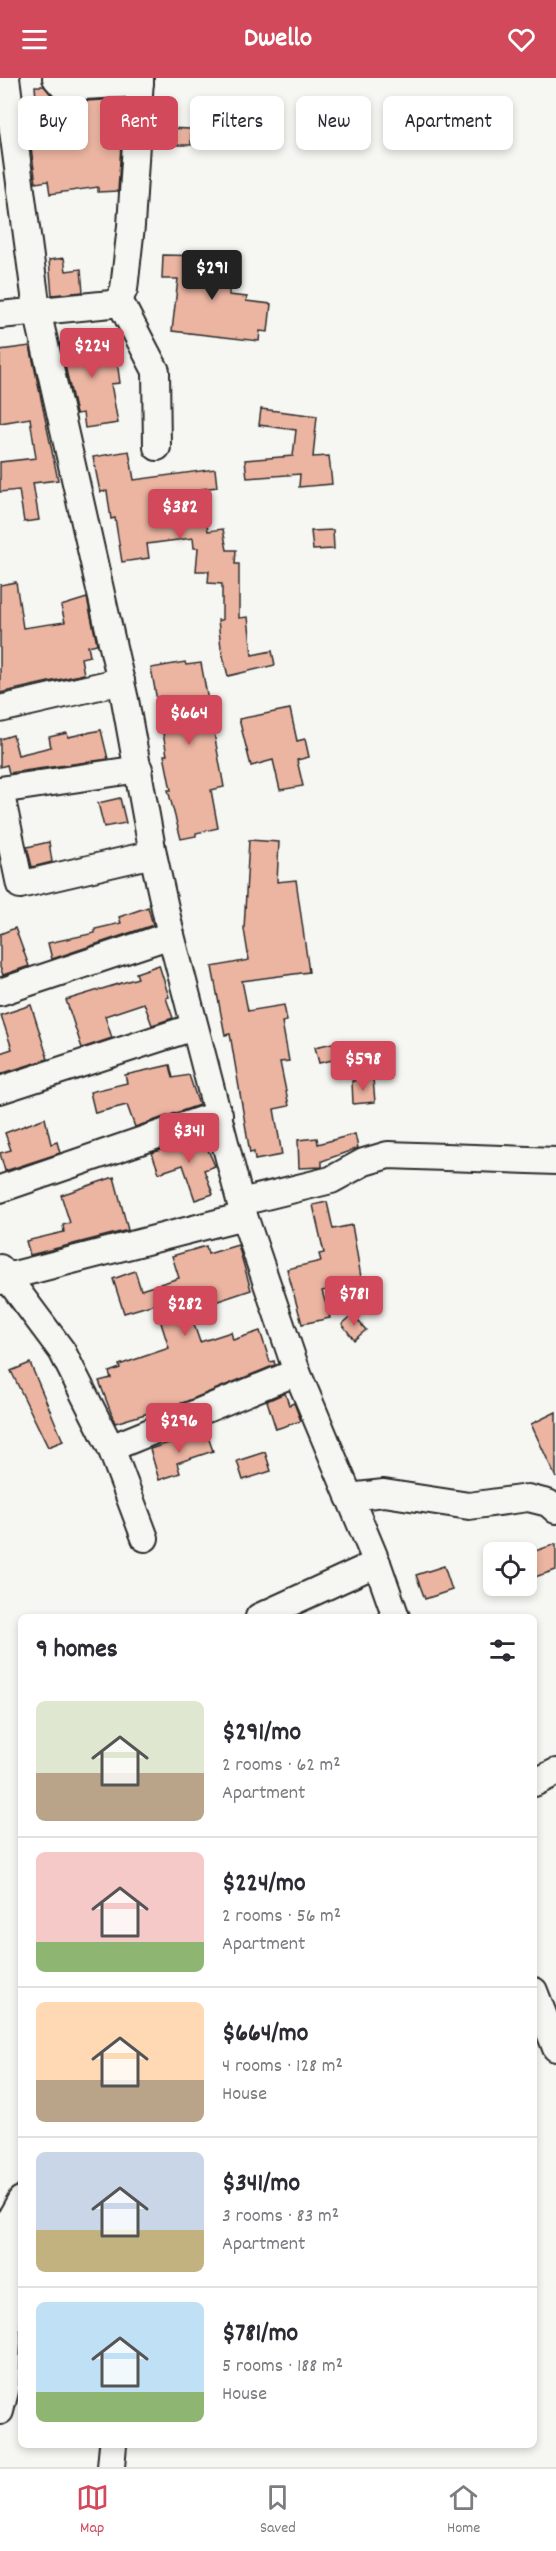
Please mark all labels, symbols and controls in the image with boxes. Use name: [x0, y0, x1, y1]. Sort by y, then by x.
text: Dwello: [244, 20, 312, 59]
icon: menu: [18, 23, 51, 56]
icon: heart: [505, 23, 538, 56]
chip: Buy: [18, 96, 88, 150]
chip: Rent: [100, 96, 178, 150]
chip: Filters: [190, 96, 284, 150]
chip: New: [296, 96, 371, 150]
chip: Apartment: [383, 96, 513, 150]
pin: $291: [176, 250, 248, 301]
text: $291: [196, 255, 228, 283]
pin: $224: [56, 328, 128, 379]
text: $224: [74, 333, 110, 361]
pin: $382: [144, 489, 216, 540]
text: $382: [162, 494, 198, 522]
pin: $664: [153, 695, 225, 746]
text: $664: [170, 700, 208, 728]
pin: $598: [327, 1041, 399, 1092]
text: $598: [345, 1046, 381, 1074]
pin: $341: [153, 1113, 225, 1164]
text: $341: [173, 1118, 205, 1146]
pin: $781: [318, 1276, 390, 1327]
text: $781: [339, 1281, 369, 1309]
pin: $282: [149, 1286, 221, 1337]
text: $282: [167, 1291, 203, 1319]
pin: $296: [143, 1403, 215, 1454]
text: $296: [160, 1408, 198, 1436]
map controls: [483, 1542, 537, 1596]
button: locate: [483, 1542, 537, 1596]
text: 9 homes: [36, 1632, 118, 1669]
icon: filters: [486, 1634, 519, 1667]
text: $291/mo: [222, 1715, 301, 1752]
icon: home: [84, 1725, 156, 1797]
text: 2 rooms · 62 m²: [222, 1752, 341, 1780]
text: Apartment: [222, 1780, 305, 1808]
text: $224/mo: [222, 1866, 306, 1903]
icon: home: [84, 1876, 156, 1948]
text: 2 rooms · 56 m²: [222, 1903, 341, 1931]
text: Apartment: [222, 1931, 305, 1959]
text: $664/mo: [222, 2016, 308, 2053]
icon: home: [84, 2026, 156, 2098]
text: 4 rooms · 128 m²: [222, 2053, 343, 2081]
text: House: [222, 2081, 267, 2109]
text: $341/mo: [222, 2166, 300, 2203]
icon: home: [84, 2176, 156, 2248]
text: 3 rooms · 83 m²: [222, 2203, 339, 2231]
text: Apartment: [222, 2231, 305, 2259]
text: $781/mo: [222, 2316, 298, 2353]
icon: home: [84, 2326, 156, 2398]
text: 5 rooms · 188 m²: [222, 2353, 343, 2381]
text: House: [222, 2381, 267, 2409]
tab: Map: [76, 2481, 109, 2540]
tab: Saved: [260, 2481, 296, 2540]
tab: Home: [447, 2481, 480, 2540]

